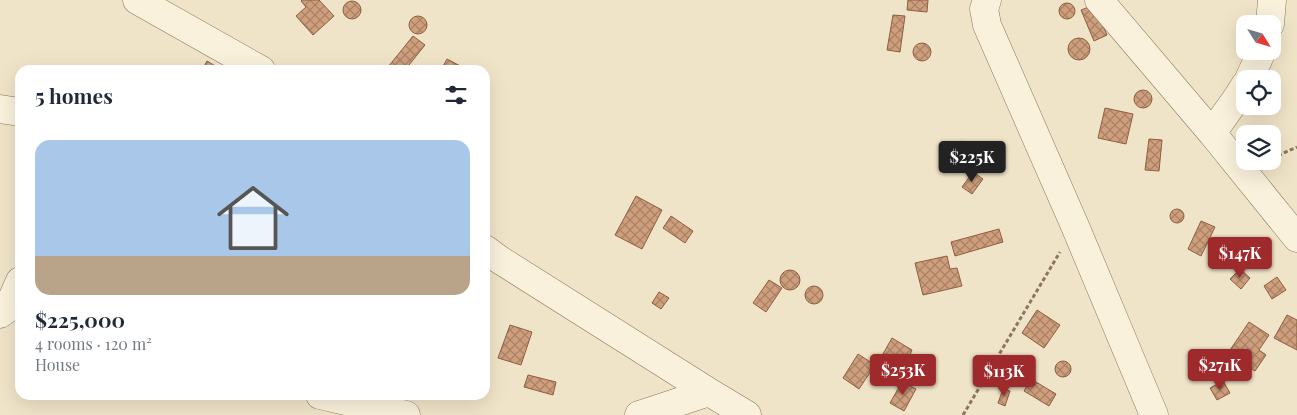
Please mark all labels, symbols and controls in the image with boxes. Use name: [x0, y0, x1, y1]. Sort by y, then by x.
north arrow: [1236, 15, 1281, 60]
map controls: [1236, 15, 1281, 170]
button: locate: [1236, 70, 1281, 115]
text: 5 homes: [35, 81, 113, 109]
icon: filters: [442, 81, 470, 109]
button: layers: [1236, 125, 1281, 170]
pin: $225K: [937, 140, 1007, 183]
text: $225K: [950, 146, 994, 167]
icon: home: [208, 173, 298, 263]
pin: $147K: [1205, 236, 1275, 279]
text: $147K: [1219, 242, 1261, 263]
text: $225,000: [35, 305, 125, 333]
text: 4 rooms · 120 m²: [35, 333, 152, 354]
pin: $271K: [1185, 348, 1255, 391]
text: House: [35, 354, 80, 375]
pin: $253K: [868, 354, 938, 396]
pin: $113K: [969, 354, 1039, 397]
text: $271K: [1199, 354, 1241, 375]
text: $253K: [881, 359, 925, 380]
text: $113K: [984, 360, 1024, 381]

